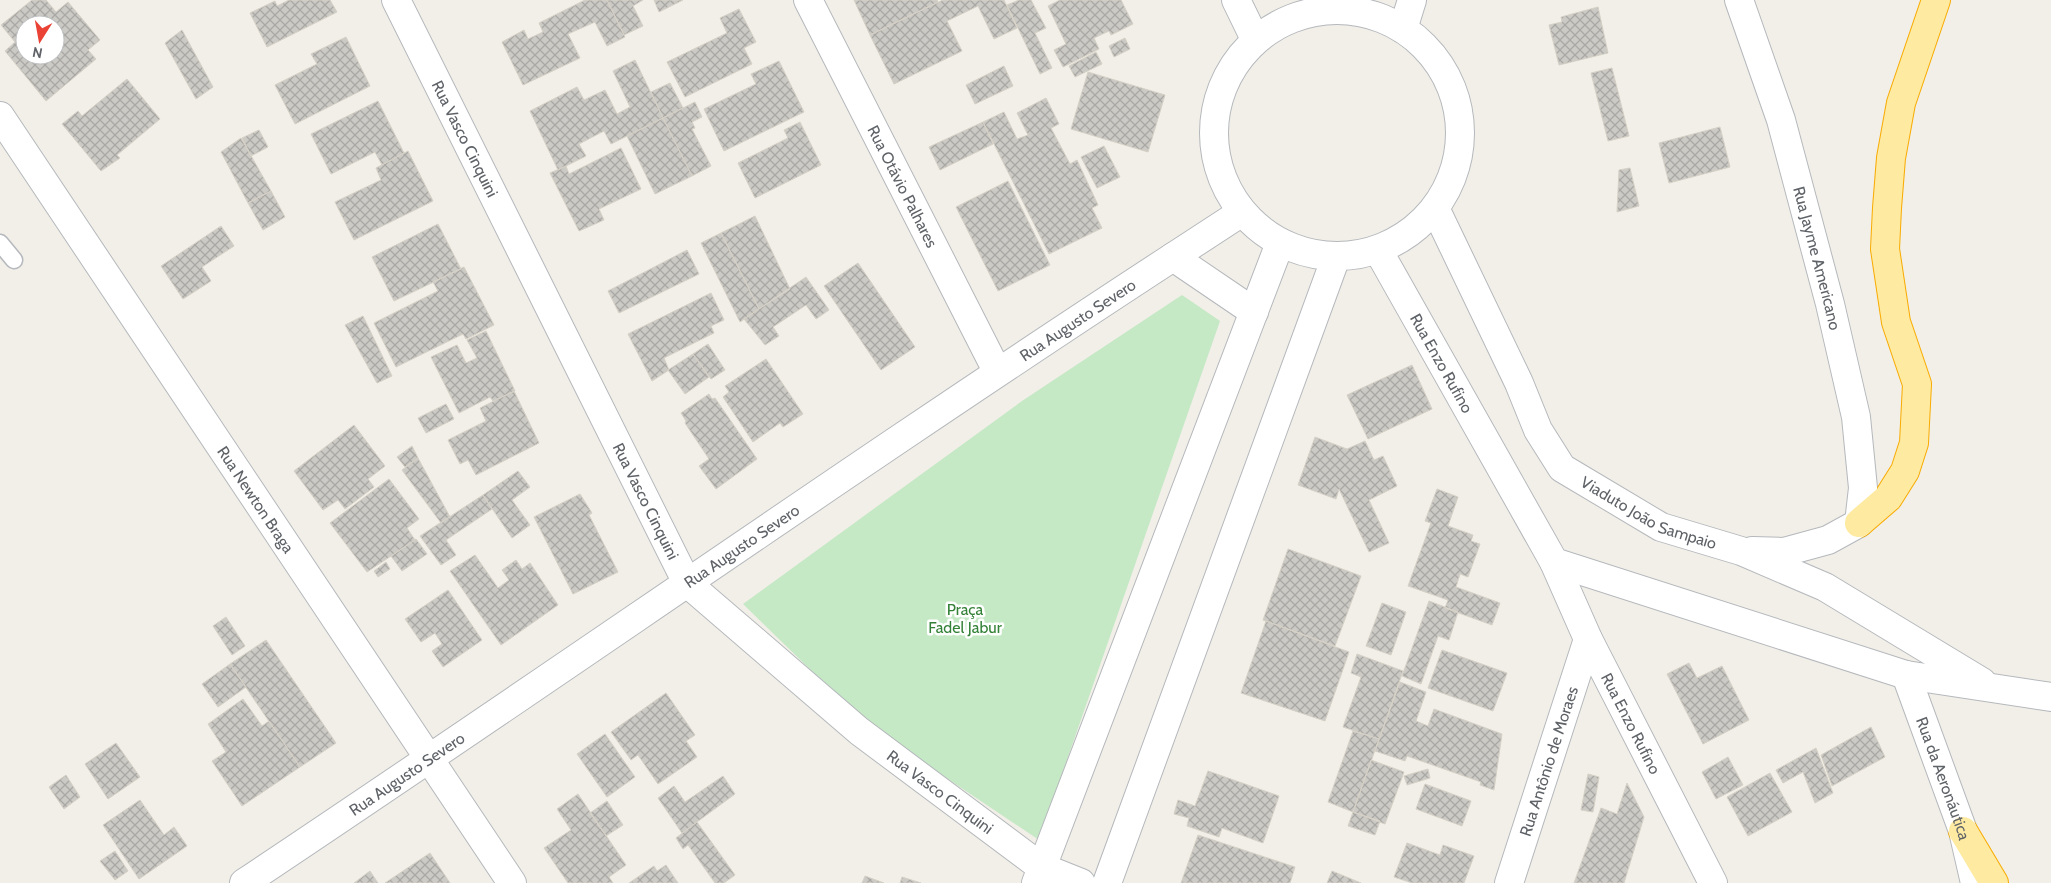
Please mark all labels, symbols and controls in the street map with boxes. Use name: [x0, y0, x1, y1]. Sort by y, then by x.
north arrow: [15, 15, 65, 65]
text: N: [31, 43, 44, 63]
street label: Rua Vasco Cinquini: [428, 77, 502, 200]
street label: Rua Otávio Palhares: [864, 122, 942, 251]
street label: Rua Jayme Americano: [1790, 184, 1845, 332]
street label: Rua Augusto Severo: [1016, 275, 1139, 365]
street label: Rua Enzo Rufino: [1406, 310, 1477, 416]
street label: Rua Vasco Cinquini: [609, 440, 683, 563]
street label: Rua Newton Braga: [213, 442, 299, 557]
street label: Viaduto João Sampaio: [1577, 472, 1719, 553]
street label: Rua Augusto Severo: [680, 500, 803, 592]
park label: Praça Fadel Jabur: [928, 600, 1003, 637]
street label: Rua Enzo Rufino: [1597, 670, 1665, 777]
street label: Rua Antônio de Moraes: [1515, 683, 1582, 839]
street label: Rua da Aeronáutica: [1913, 714, 1974, 842]
street label: Rua Augusto Severo: [345, 728, 468, 819]
street label: Rua Vasco Cinquini: [883, 746, 997, 838]

